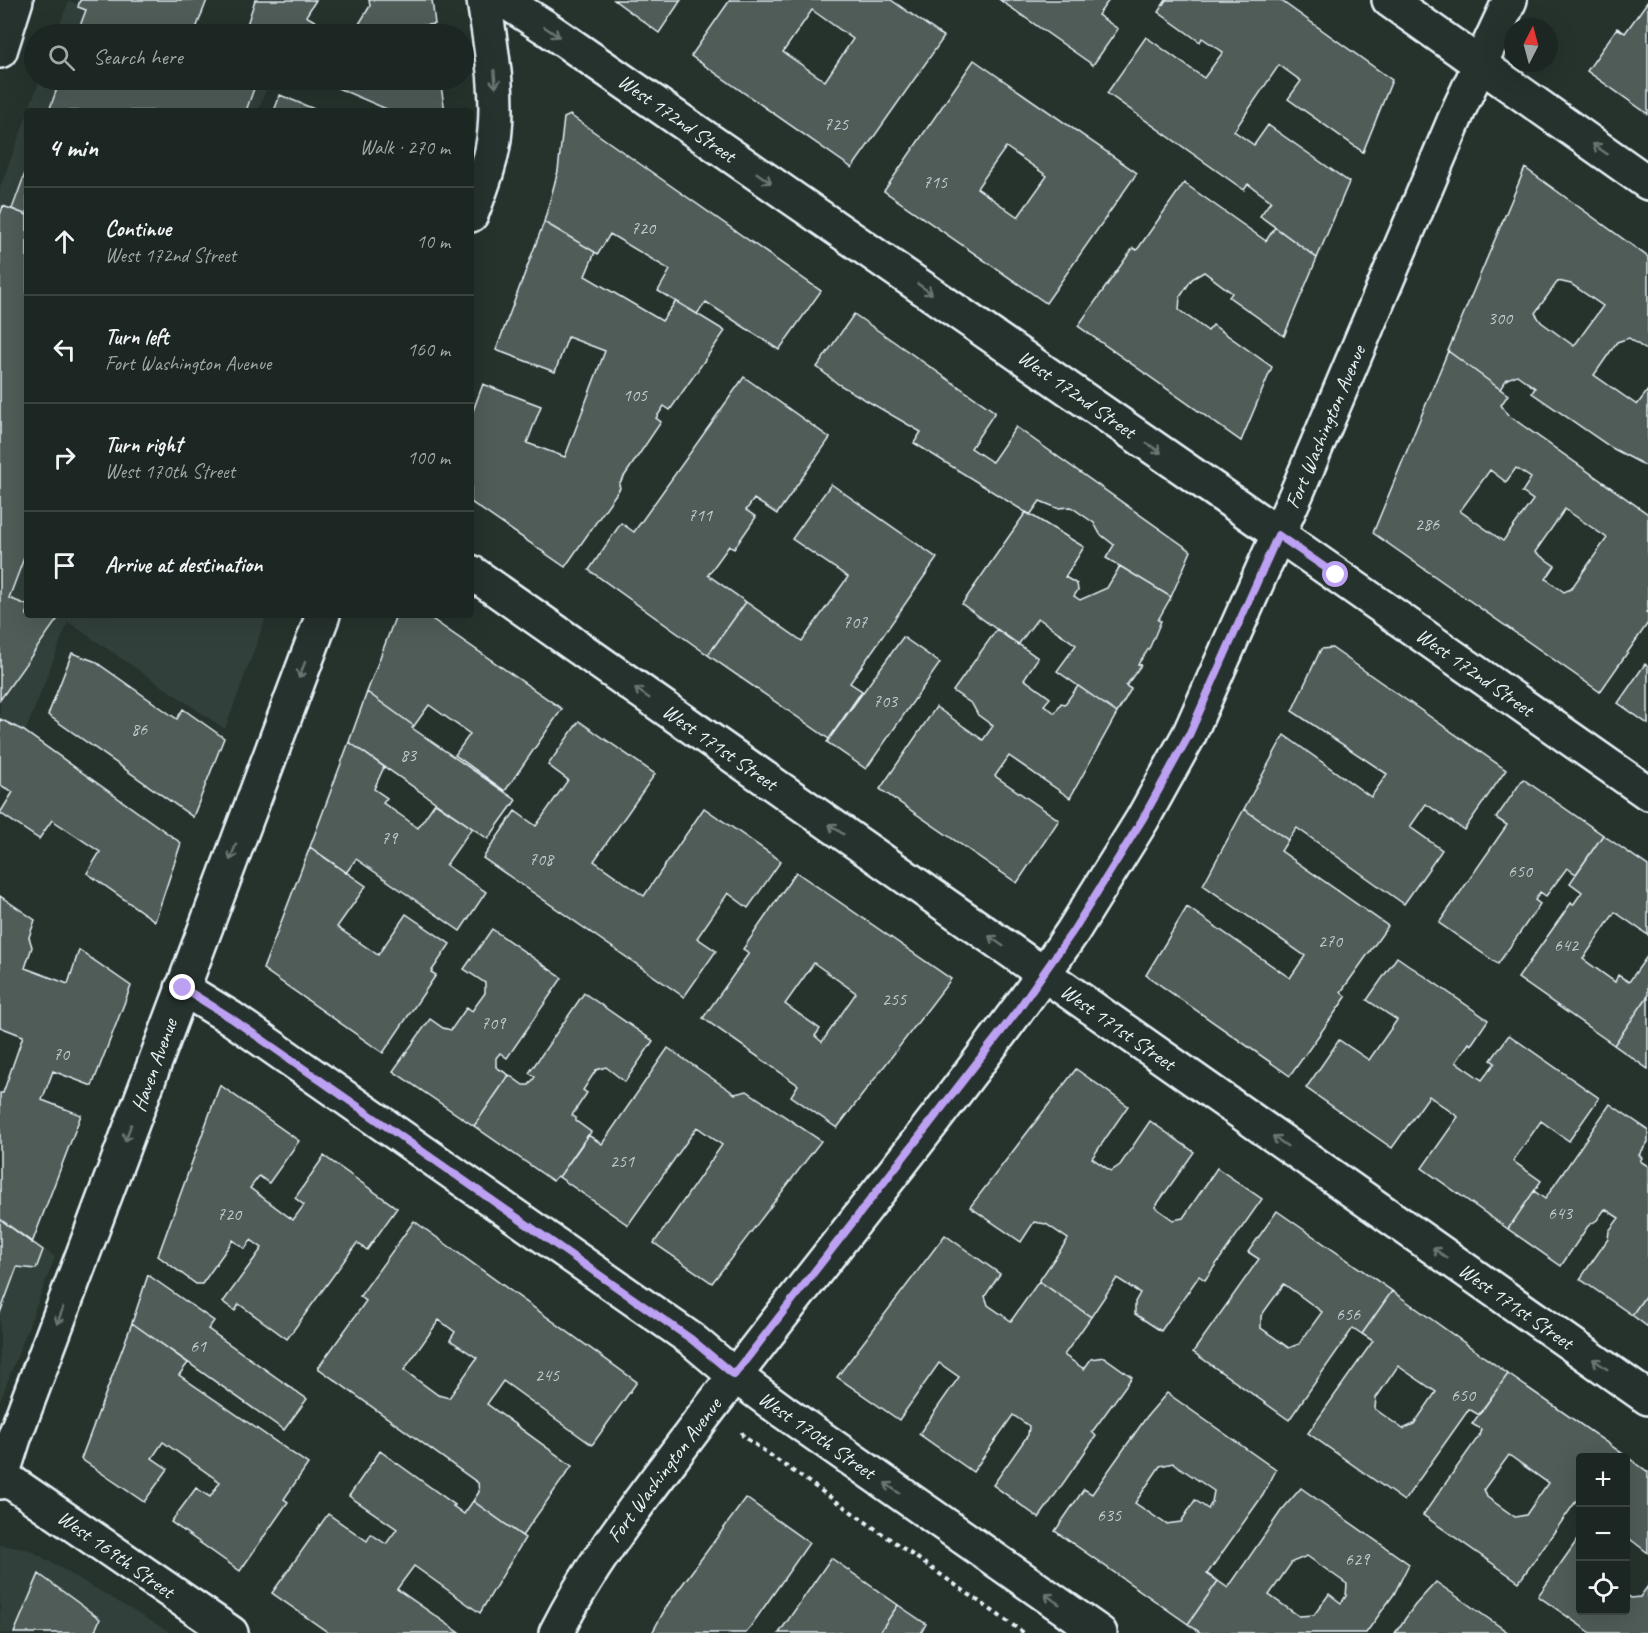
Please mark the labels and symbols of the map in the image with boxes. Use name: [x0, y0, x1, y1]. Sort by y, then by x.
north arrow: [1504, 18, 1558, 72]
one-way arrow: [543, 26, 559, 38]
one-way arrow: [490, 68, 501, 88]
street label: West 172nd Street: [613, 68, 743, 169]
house number: 725: [824, 113, 849, 135]
one-way arrow: [1593, 143, 1609, 155]
house number: 715: [923, 171, 948, 193]
one-way arrow: [755, 172, 772, 184]
house number: 720: [631, 217, 657, 239]
one-way arrow: [916, 283, 932, 295]
house number: 300: [1488, 307, 1514, 329]
street label: Fort Washington Avenue: [1279, 340, 1372, 512]
street label: West 172nd Street: [1013, 344, 1143, 445]
house number: 105: [623, 384, 648, 406]
one-way arrow: [1146, 441, 1163, 454]
house number: 711: [688, 504, 713, 526]
house number: 286: [1415, 513, 1440, 535]
route start: [1322, 561, 1348, 587]
house number: 707: [843, 611, 868, 633]
street label: West 172nd Street: [1411, 622, 1541, 723]
one-way arrow: [296, 660, 307, 679]
one-way arrow: [635, 687, 651, 699]
house number: 703: [873, 690, 899, 712]
street label: West 171st Street: [658, 698, 784, 797]
house number: 86: [131, 718, 148, 740]
house number: 83: [400, 744, 418, 766]
one-way arrow: [829, 823, 845, 835]
house number: 79: [381, 827, 399, 849]
one-way arrow: [227, 842, 238, 861]
house number: 708: [529, 848, 555, 870]
house number: 650: [1508, 860, 1534, 882]
house number: 270: [1318, 930, 1344, 952]
house number: 642: [1554, 934, 1580, 956]
one-way arrow: [988, 935, 1004, 947]
route end: [169, 974, 195, 1000]
street label: West 171st Street: [1056, 978, 1182, 1077]
house number: 255: [882, 988, 907, 1010]
house number: 709: [481, 1012, 507, 1034]
street label: Haven Avenue: [125, 1014, 183, 1115]
house number: 70: [53, 1043, 71, 1065]
one-way arrow: [122, 1123, 133, 1142]
one-way arrow: [1273, 1135, 1289, 1147]
house number: 251: [610, 1150, 635, 1172]
house number: 643: [1548, 1202, 1574, 1224]
house number: 720: [217, 1203, 243, 1225]
one-way arrow: [1433, 1247, 1449, 1259]
street label: West 171st Street: [1454, 1257, 1580, 1356]
house number: 656: [1336, 1303, 1361, 1325]
one-way arrow: [53, 1306, 64, 1325]
house number: 61: [190, 1335, 207, 1357]
one-way arrow: [1592, 1358, 1609, 1370]
house number: 245: [535, 1364, 560, 1386]
house number: 650: [1451, 1384, 1477, 1406]
street label: West 170th Street: [754, 1385, 882, 1486]
street label: Fort Washington Avenue: [601, 1391, 728, 1548]
one-way arrow: [884, 1482, 901, 1494]
street label: West 169th Street: [53, 1504, 181, 1605]
house number: 635: [1097, 1504, 1122, 1526]
house number: 629: [1345, 1548, 1371, 1570]
one-way arrow: [1044, 1593, 1060, 1605]

